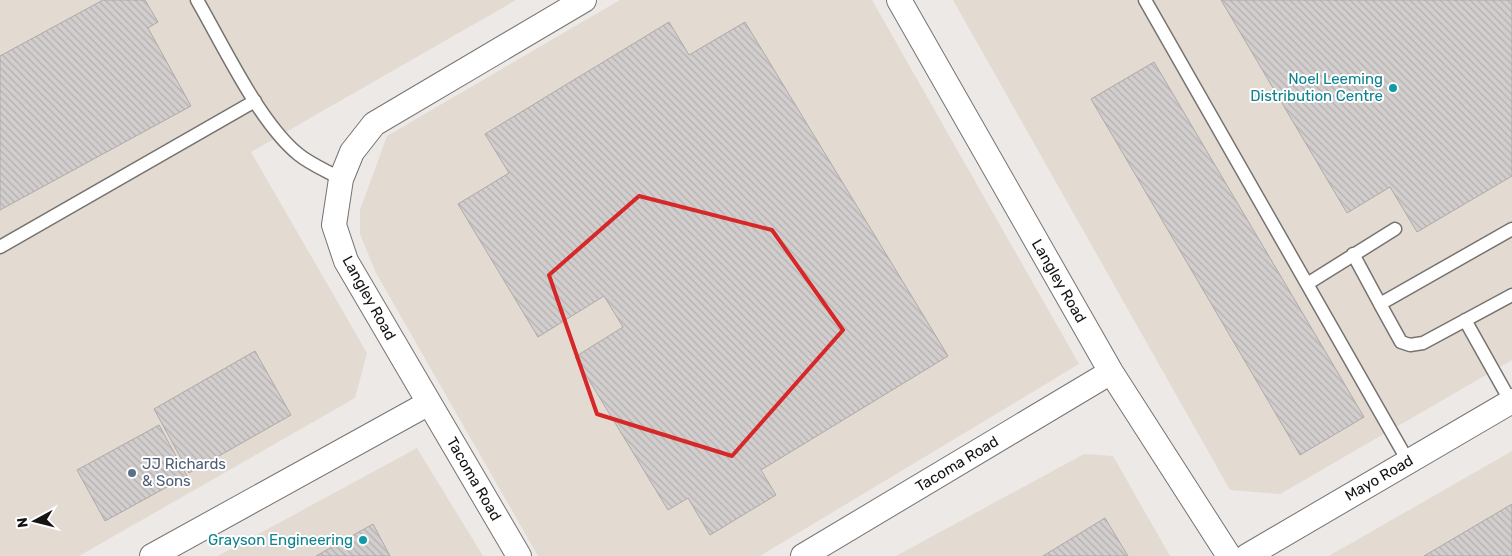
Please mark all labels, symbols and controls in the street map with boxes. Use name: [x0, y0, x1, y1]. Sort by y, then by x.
place label: Noel Leeming Distribution Centre: [1250, 70, 1383, 105]
marker: Noel Leeming Distribution Centre: [1387, 82, 1399, 94]
street label: Langley Road: [1028, 236, 1090, 326]
street label: Langley Road: [338, 253, 400, 343]
street label: Tacoma Road: [912, 432, 1002, 496]
street label: Tacoma Road: [443, 434, 505, 524]
street label: Mayo Road: [1342, 451, 1416, 505]
place label: JJ Richards & Sons: [142, 455, 226, 490]
marker: JJ Richards & Sons: [126, 467, 138, 479]
north arrow: [10, 496, 60, 546]
text: N: [14, 516, 32, 529]
place label: Grayson Engineering: [208, 531, 353, 549]
marker: Grayson Engineering: [357, 534, 369, 546]

